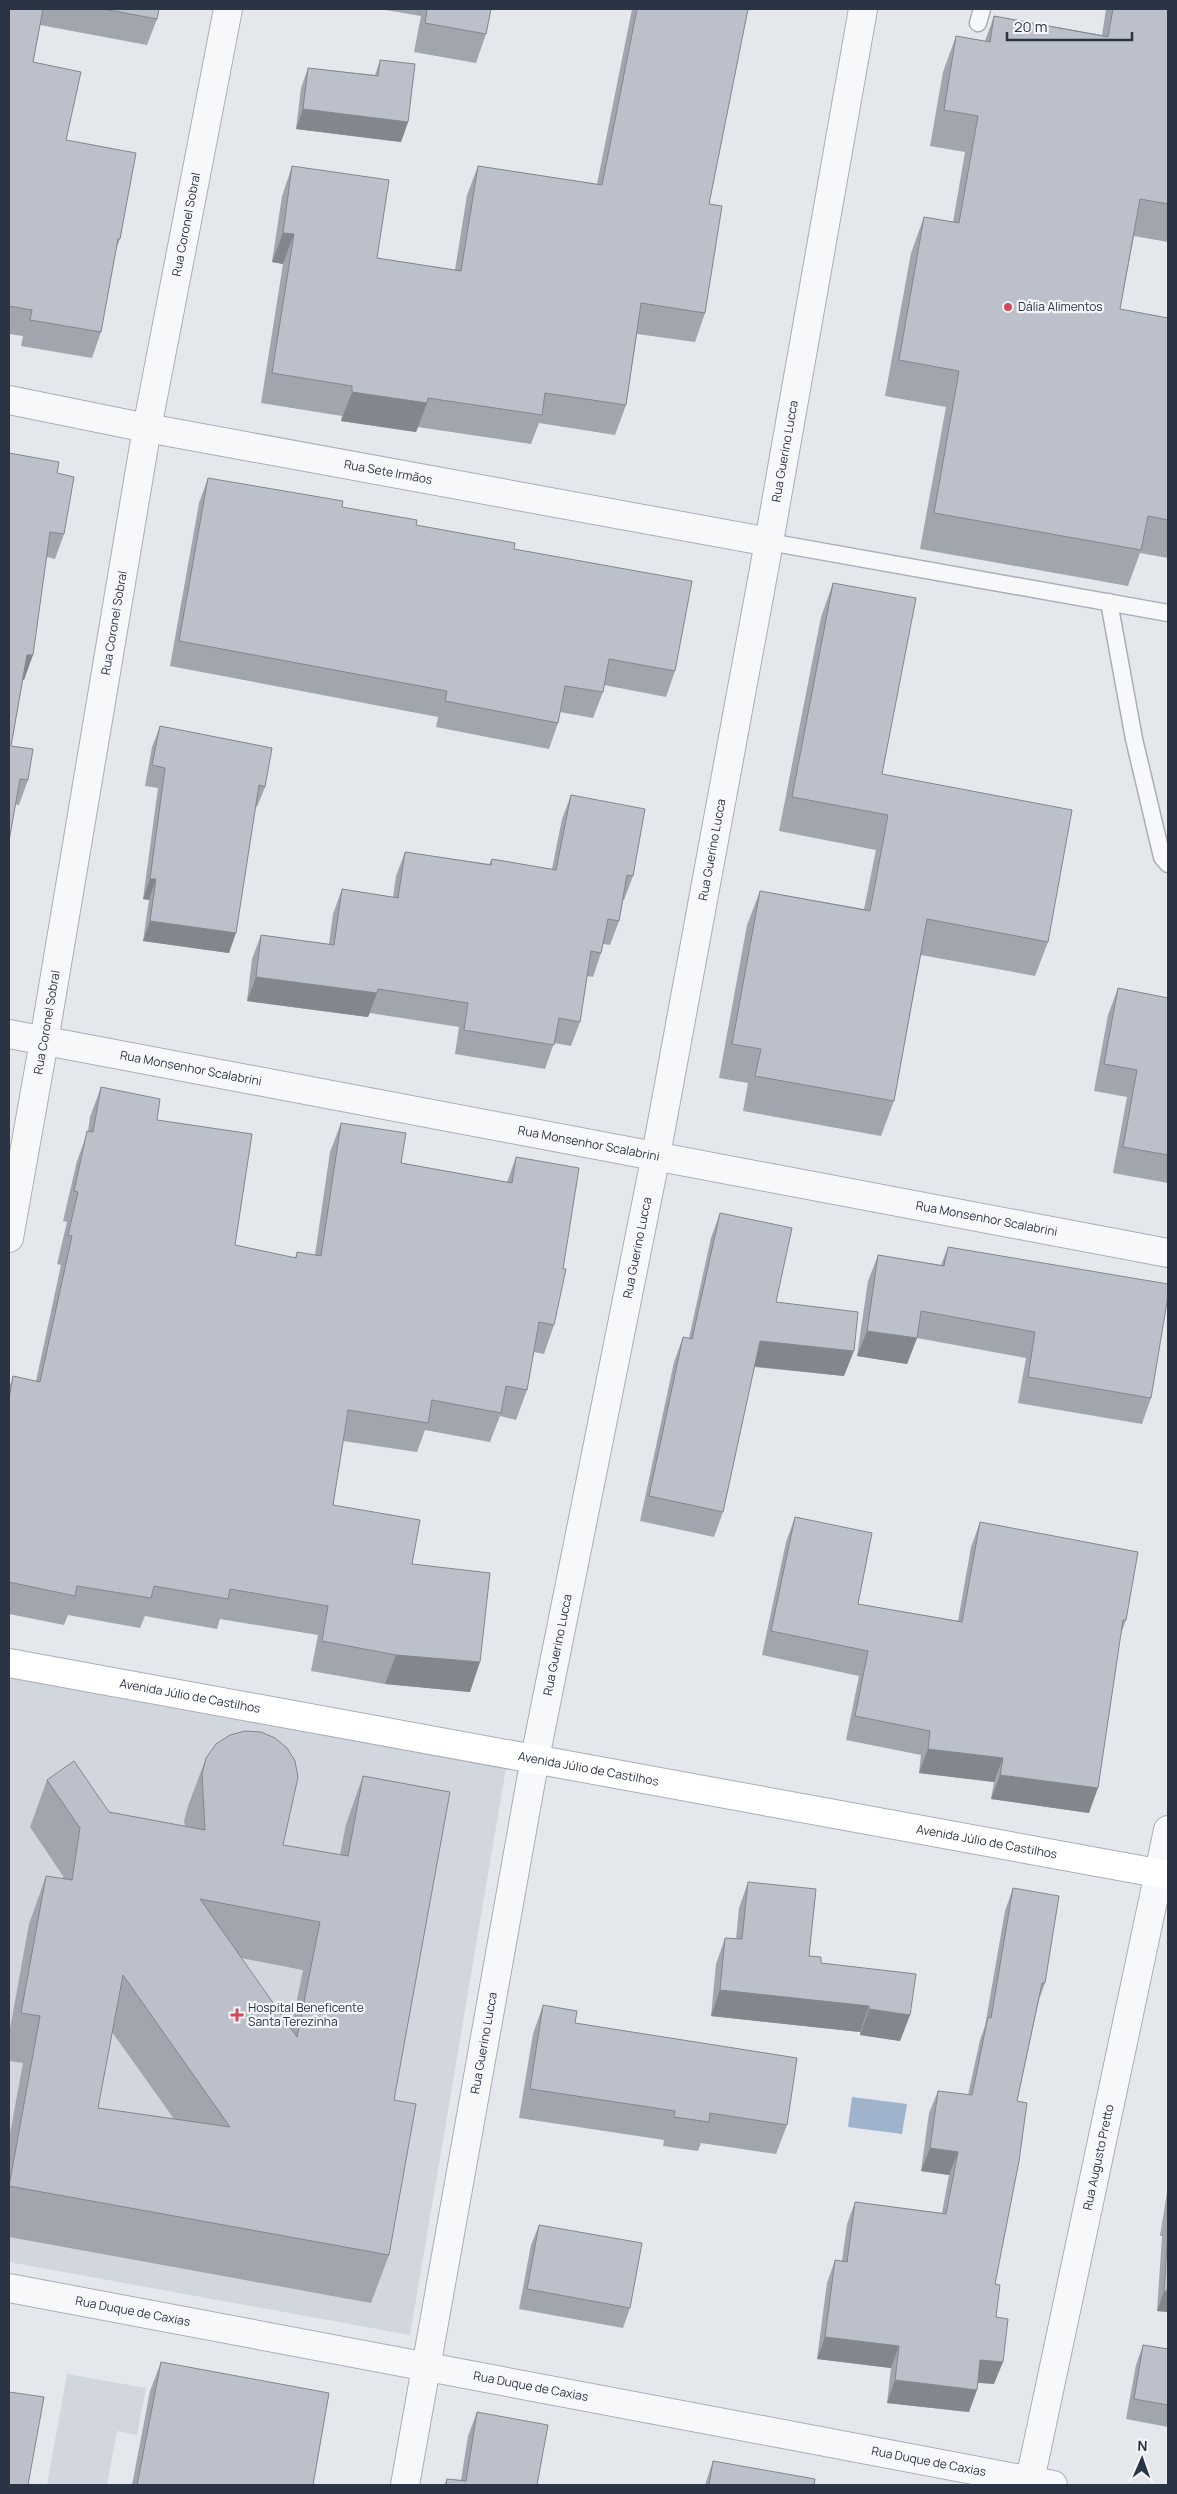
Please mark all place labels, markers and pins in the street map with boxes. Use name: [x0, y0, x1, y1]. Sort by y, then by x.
place label: Dália Alimentos: [1018, 298, 1103, 315]
marker: Dália Alimentos: [1002, 301, 1014, 313]
place label: Hospital Beneficente Santa Terezinha: [248, 1999, 364, 2030]
marker: Hospital Beneficente Santa Terezinha: [230, 2008, 244, 2022]

